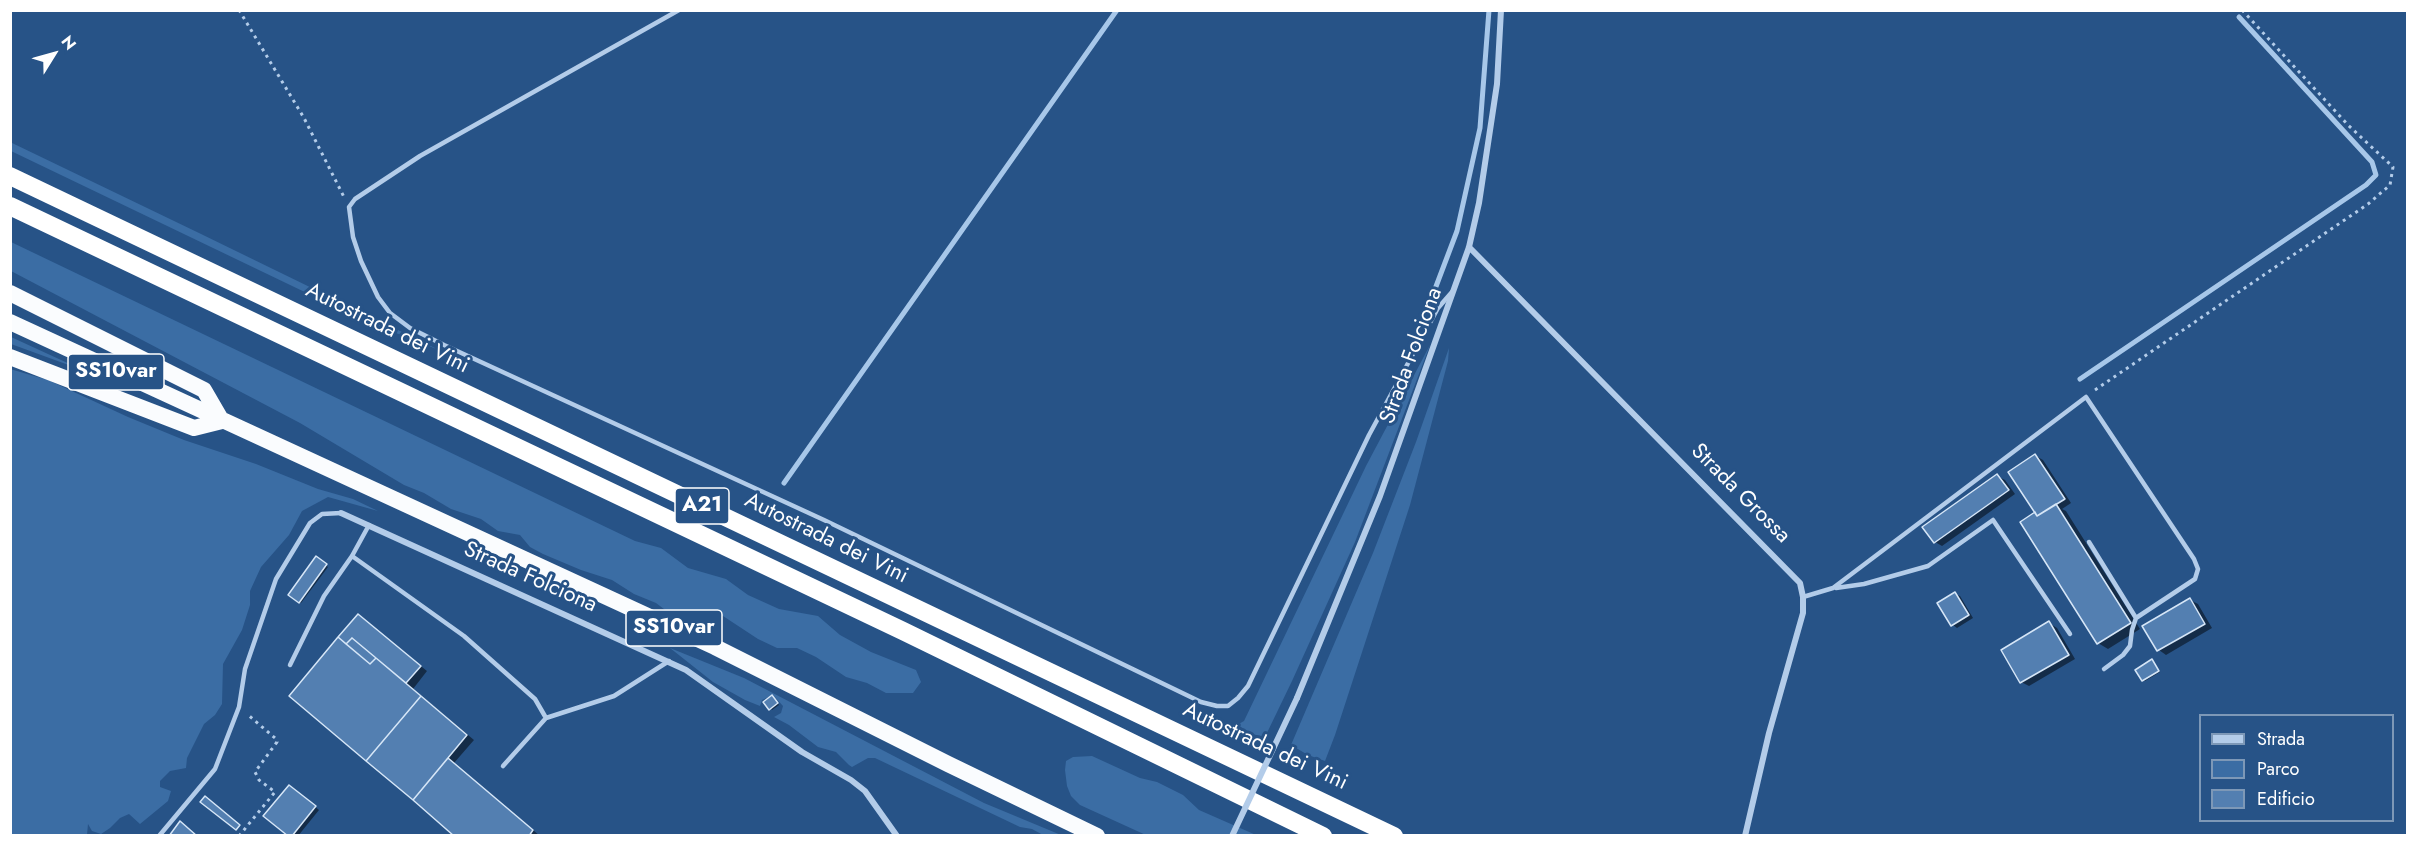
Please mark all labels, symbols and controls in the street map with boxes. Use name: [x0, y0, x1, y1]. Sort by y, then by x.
north arrow: [24, 24, 84, 84]
text: N: [56, 31, 82, 55]
street label: Autostrada dei Vini: [301, 278, 473, 380]
street label: Strada Folciona: [1375, 284, 1449, 428]
road number: SS10var: [68, 354, 164, 390]
street label: Strada Grossa: [1685, 439, 1795, 549]
road number: A21: [675, 488, 729, 524]
street label: Autostrada dei Vini: [740, 488, 912, 590]
street label: Strada Folciona: [459, 537, 601, 619]
road number: SS10var: [626, 610, 722, 646]
street label: Autostrada dei Vini: [1178, 697, 1352, 797]
legend: [2199, 714, 2394, 822]
text: Strada: [2257, 726, 2305, 752]
text: Parco: [2257, 756, 2299, 782]
text: Edificio: [2257, 786, 2315, 812]

